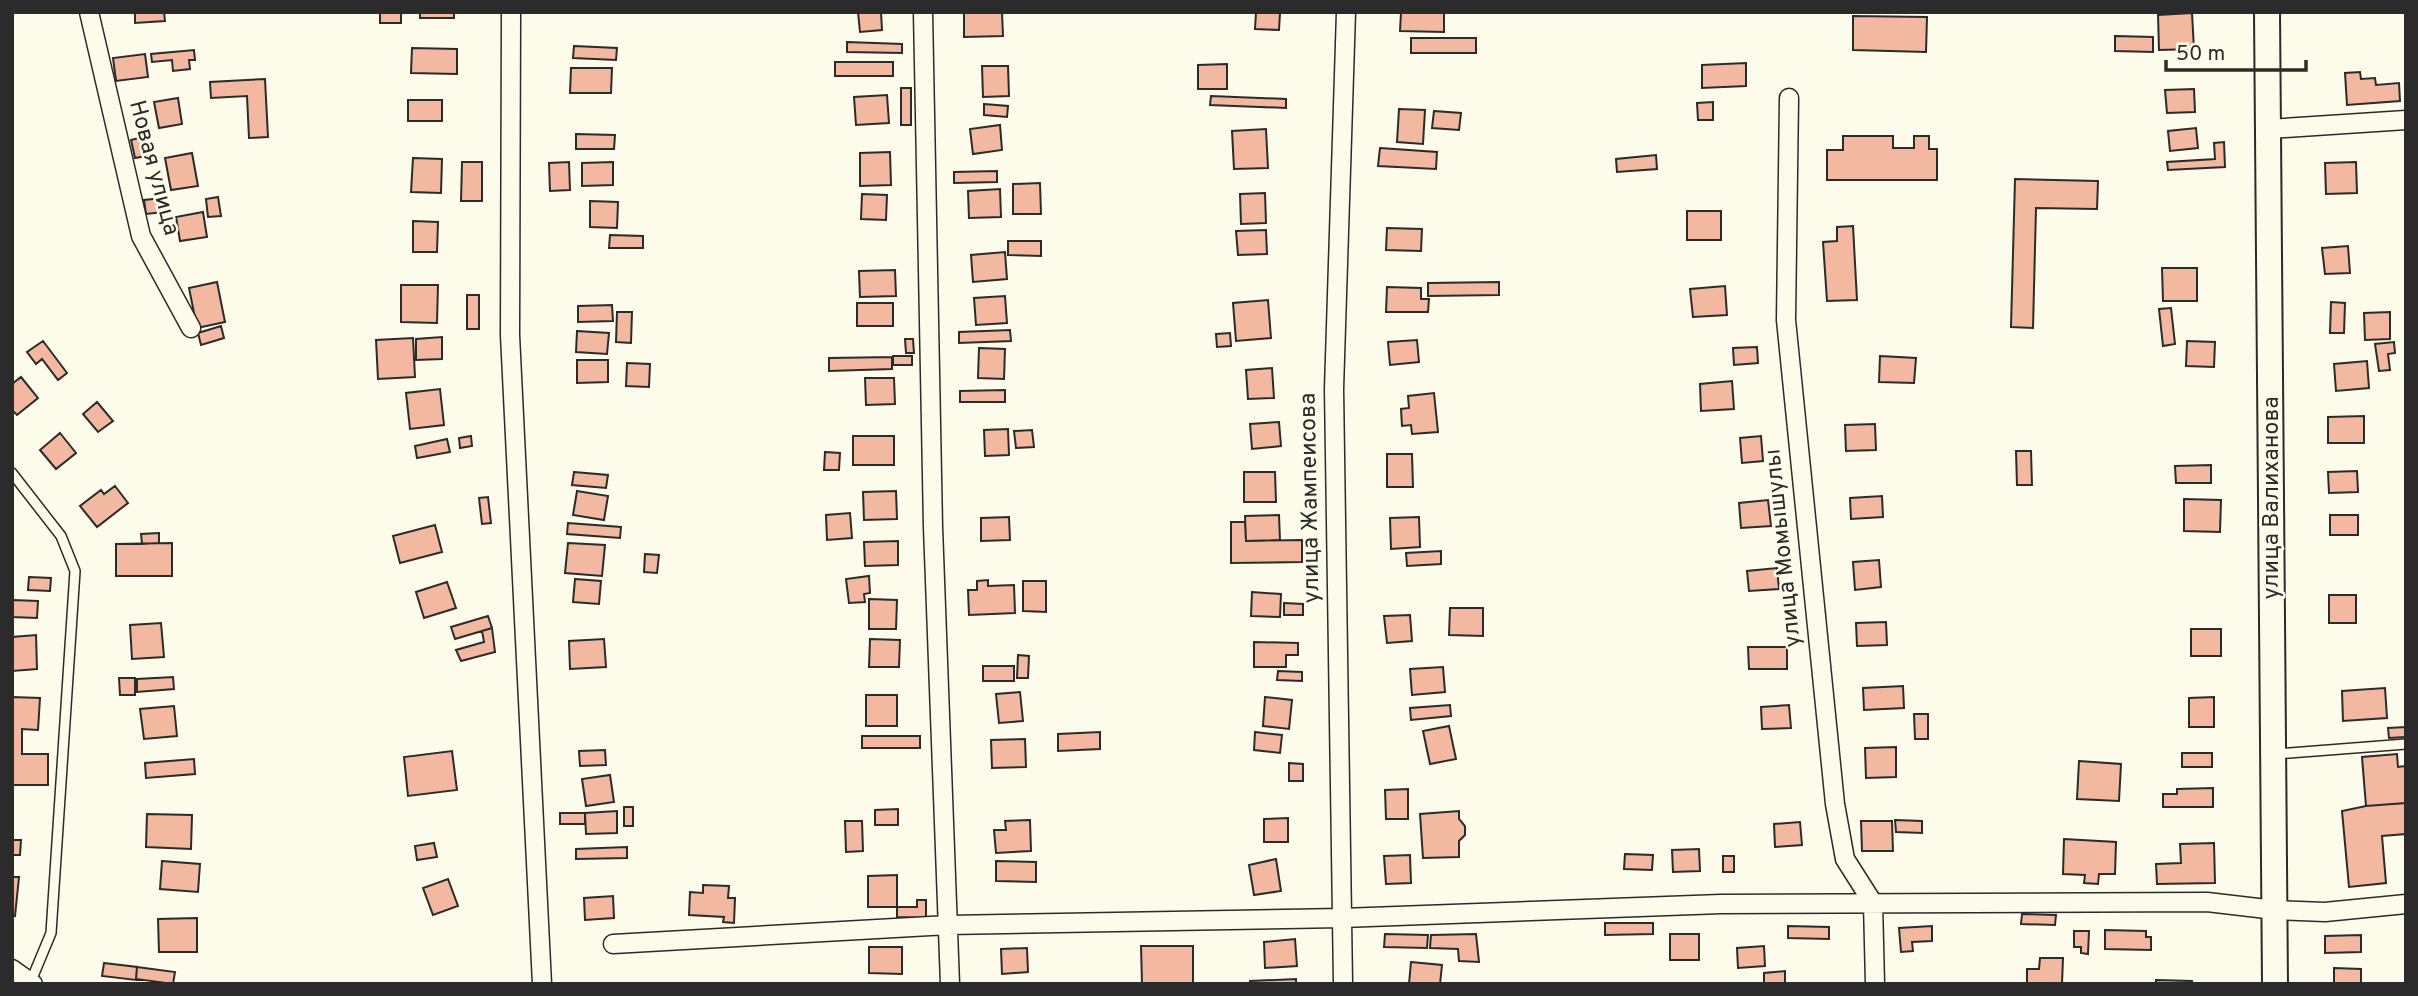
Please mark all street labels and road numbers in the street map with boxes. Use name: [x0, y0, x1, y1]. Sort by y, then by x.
street label: Новая улица: [121, 97, 185, 239]
street label: улица Жампеисова: [1295, 393, 1327, 603]
street label: улица Валиханова: [2258, 397, 2287, 599]
street label: улица Момышулы: [1759, 447, 1809, 649]

